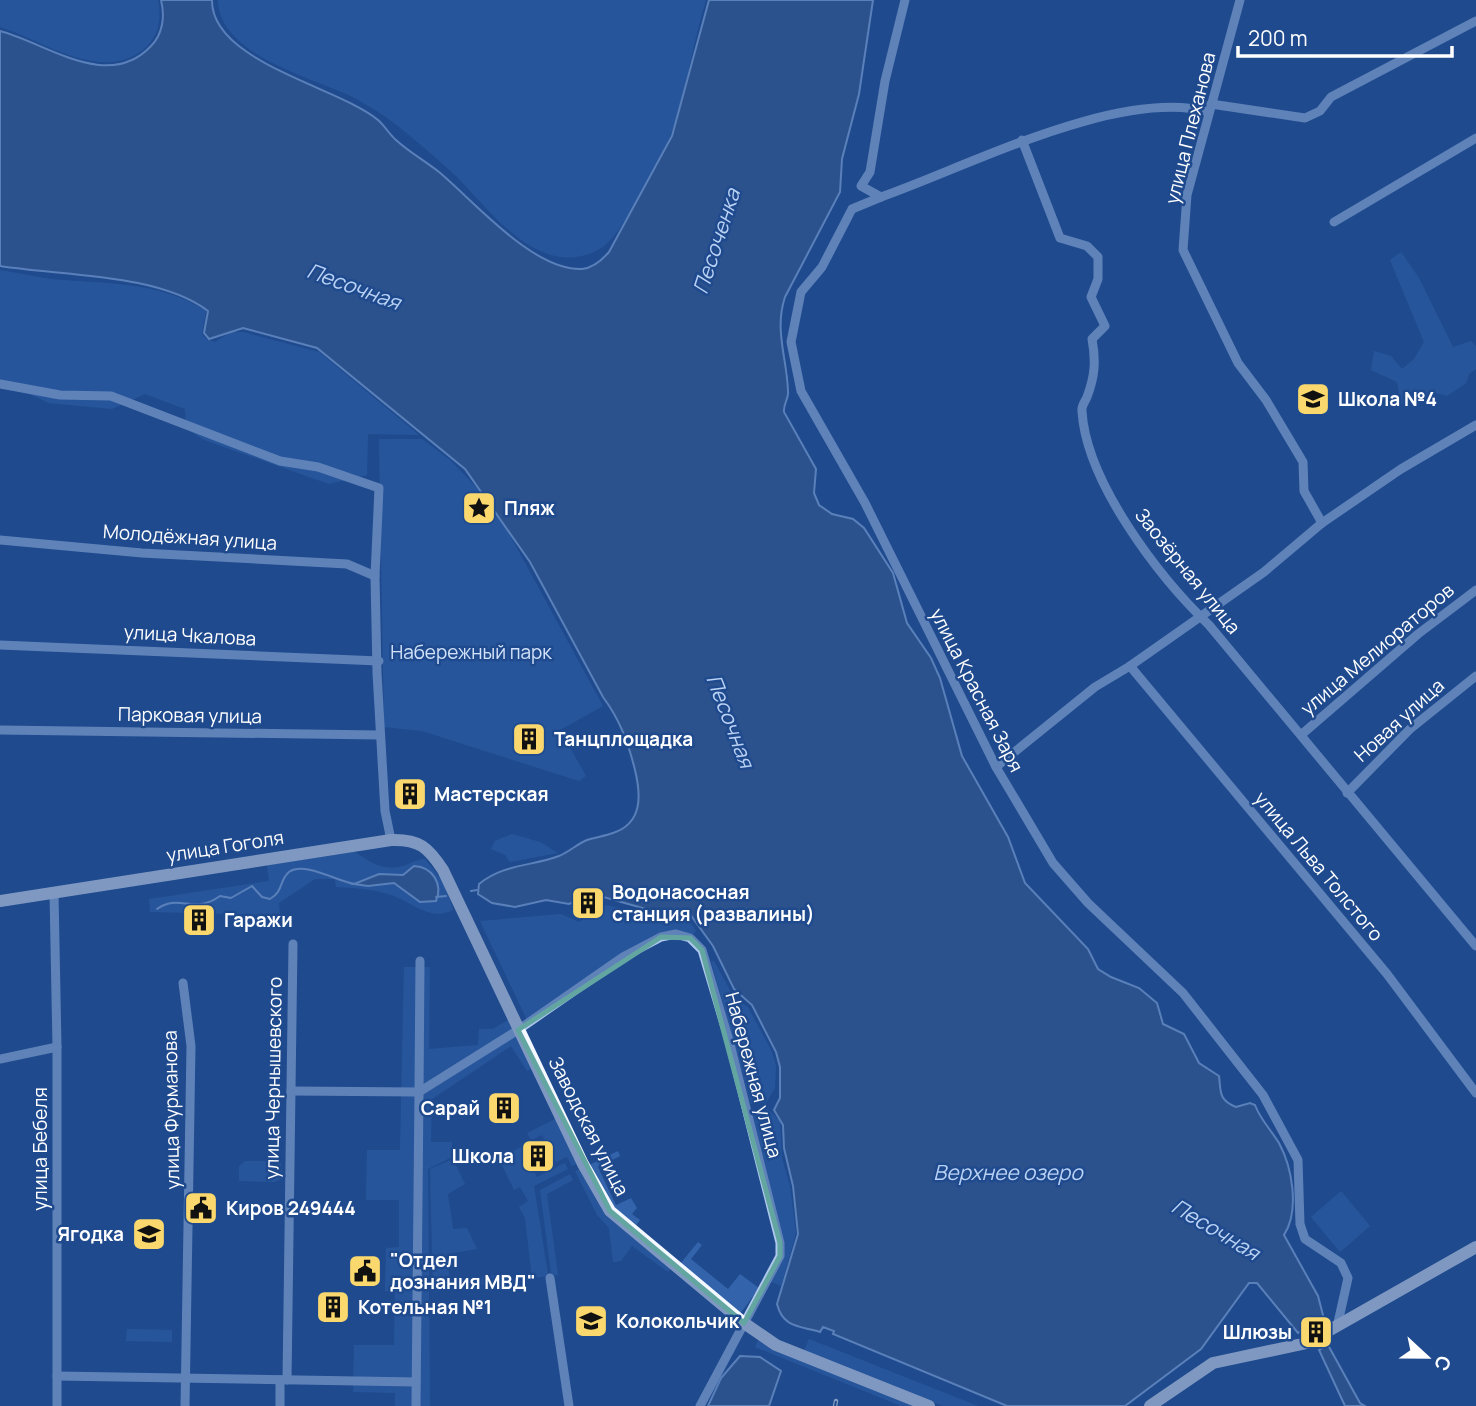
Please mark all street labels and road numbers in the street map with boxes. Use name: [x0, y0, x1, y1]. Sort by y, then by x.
street label: улица Плеханова: [1159, 49, 1221, 207]
street label: Заозёрная улица: [1129, 503, 1247, 639]
street label: Молодёжная улица: [102, 518, 278, 556]
street label: улица Мелиораторов: [1295, 577, 1459, 721]
street label: улица Красная Заря: [924, 604, 1030, 776]
street label: улица Чкалова: [123, 619, 257, 651]
street label: Новая улица: [1348, 673, 1450, 767]
street label: Парковая улица: [118, 701, 262, 729]
street label: улица Льва Толстого: [1249, 786, 1389, 946]
street label: улица Гоголя: [164, 824, 286, 868]
street label: улица Чернышевского: [258, 976, 288, 1180]
street label: Набережная улица: [719, 989, 789, 1161]
street label: улица Фурманова: [157, 1030, 185, 1190]
street label: Заводская улица: [543, 1052, 635, 1200]
street label: улица Бебеля: [27, 1087, 53, 1211]

